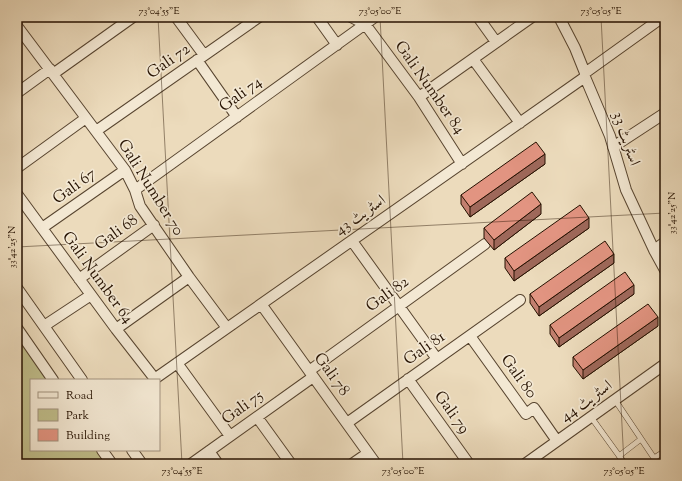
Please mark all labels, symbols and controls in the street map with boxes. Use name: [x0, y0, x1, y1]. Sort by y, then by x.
text: 73°04'55"E: [138, 4, 180, 19]
text: 73°05'00"E: [359, 4, 401, 19]
text: 73°05'05"E: [580, 4, 622, 19]
street label: Gali Number 84: [388, 37, 470, 139]
street label: Gali 72: [143, 38, 196, 85]
street label: Gali 74: [215, 72, 267, 118]
street label: اسٹریٹ 33: [605, 109, 645, 169]
street label: Gali Number 70: [111, 135, 189, 241]
street label: Gali 67: [48, 163, 102, 211]
street label: اسٹریٹ 43: [331, 190, 391, 242]
text: 33°42'25"N: [665, 192, 680, 234]
street label: Gali 68: [90, 209, 144, 257]
text: 33°42'25"N: [5, 226, 20, 268]
street label: Gali Number 64: [56, 227, 138, 329]
street label: Gali 82: [362, 271, 415, 318]
street label: Gali 81: [399, 326, 451, 372]
street label: Gali 78: [307, 348, 355, 402]
street label: Gali 80: [494, 350, 542, 404]
street label: اسٹریٹ 44: [556, 375, 618, 429]
legend: [30, 379, 160, 451]
street label: Gali 75: [217, 385, 269, 431]
text: Road: [66, 387, 93, 405]
street label: Gali 79: [427, 387, 475, 440]
text: Park: [66, 407, 89, 425]
text: Building: [66, 427, 110, 445]
text: 73°04'55"E: [161, 464, 203, 479]
text: 73°05'00"E: [382, 464, 424, 479]
text: 73°05'05"E: [603, 464, 645, 479]

